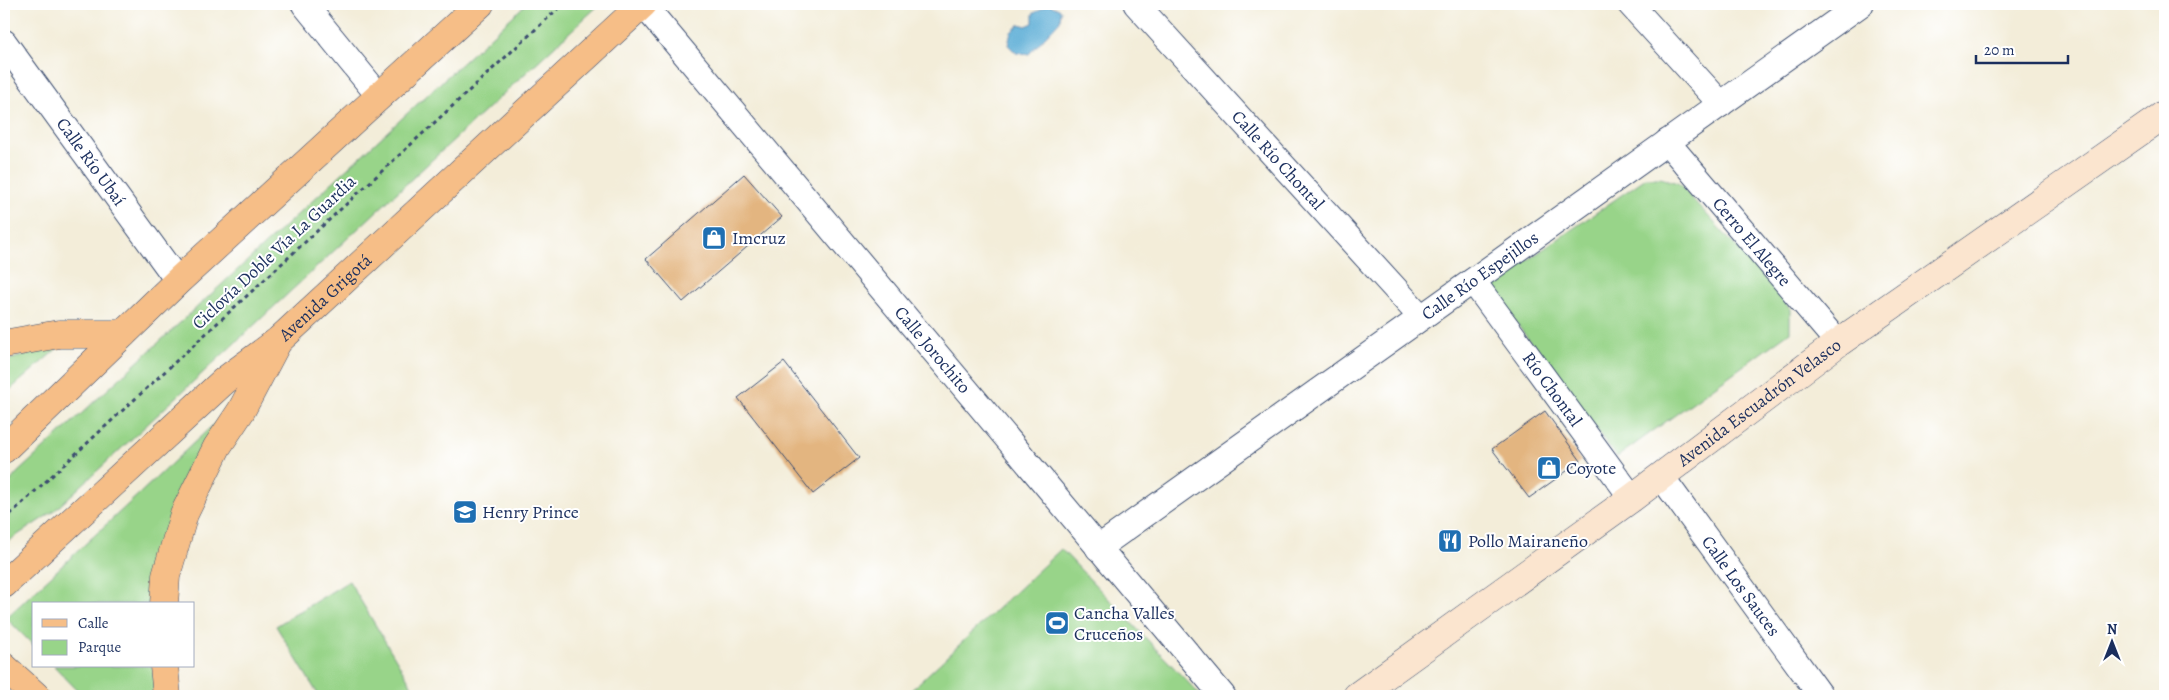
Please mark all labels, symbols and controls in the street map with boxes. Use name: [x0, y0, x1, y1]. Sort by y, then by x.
scale bar: [1976, 32, 2069, 64]
text: 20 m: [1984, 40, 2015, 60]
street label: Calle Río Chontal: [1226, 105, 1330, 216]
street label: Calle Río Ubaí: [51, 113, 131, 211]
street label: Ciclovía Doble Vía La Guardia: [187, 169, 362, 335]
street label: Cerro El Alegre: [1707, 192, 1797, 291]
shop icon: Imcruz: [701, 225, 727, 251]
place label: Imcruz: [732, 226, 786, 250]
street label: Calle Río Espejillos: [1416, 226, 1543, 326]
street label: Avenida Grigotá: [273, 248, 377, 347]
street label: Calle Jorochito: [889, 301, 976, 398]
street label: Avenida Escuadrón Velasco: [1672, 333, 1846, 472]
street label: Río Chontal: [1517, 347, 1588, 432]
shop icon: Coyote: [1536, 455, 1562, 481]
place label: Coyote: [1566, 456, 1616, 480]
school or university icon: Henry Prince: [452, 499, 478, 525]
place label: Henry Prince: [482, 500, 579, 524]
restaurant icon: Pollo Mairaneño: [1437, 528, 1463, 554]
place label: Pollo Mairaneño: [1468, 529, 1588, 553]
street label: Calle Los Sauces: [1696, 531, 1786, 641]
place label: Cancha Valles Cruceños: [1074, 601, 1175, 646]
legend: [32, 602, 195, 668]
sports icon: Cancha Valles Cruceños: [1044, 610, 1070, 636]
text: Calle: [78, 613, 109, 633]
north arrow: [2086, 618, 2136, 668]
text: N: [2107, 620, 2117, 639]
text: Parque: [78, 637, 121, 657]

